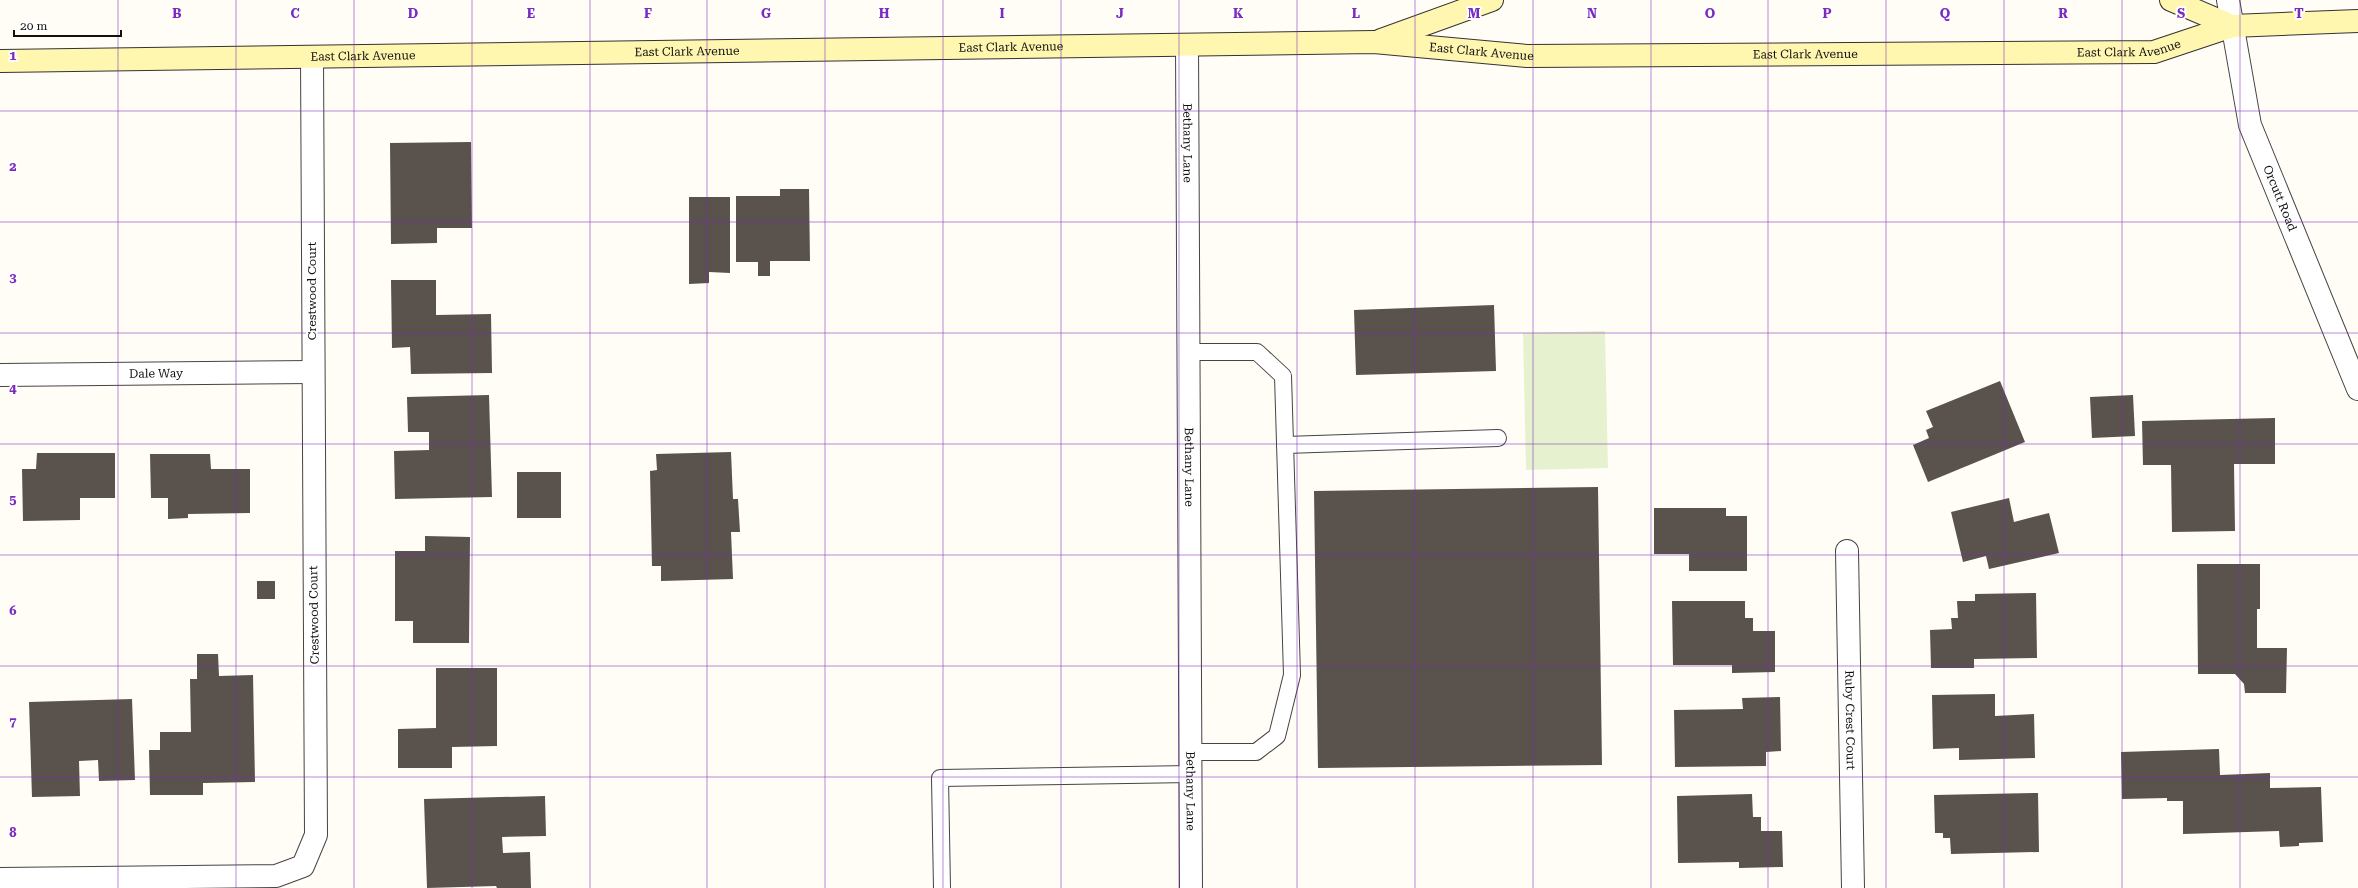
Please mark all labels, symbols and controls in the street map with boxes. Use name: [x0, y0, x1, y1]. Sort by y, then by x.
text: B: [172, 6, 182, 21]
text: C: [290, 6, 300, 21]
text: D: [408, 6, 418, 21]
text: E: [527, 6, 535, 21]
text: F: [644, 6, 652, 21]
text: G: [761, 6, 771, 21]
text: H: [879, 6, 890, 21]
text: I: [999, 6, 1005, 21]
text: J: [1116, 6, 1124, 21]
text: K: [1233, 6, 1244, 21]
text: L: [1352, 6, 1360, 21]
text: M: [1468, 6, 1481, 21]
text: N: [1587, 6, 1597, 21]
text: O: [1705, 6, 1716, 21]
text: P: [1823, 6, 1832, 21]
text: Q: [1940, 6, 1951, 21]
text: R: [2058, 6, 2068, 21]
text: S: [2177, 6, 2185, 21]
text: T: [2294, 6, 2304, 21]
scale bar: [14, 12, 121, 38]
text: 20 m: [20, 19, 47, 33]
street label: East Clark Avenue: [2077, 36, 2183, 59]
street label: East Clark Avenue: [958, 39, 1064, 55]
street label: East Clark Avenue: [1428, 40, 1534, 63]
street label: East Clark Avenue: [634, 44, 740, 59]
street label: East Clark Avenue: [1753, 47, 1858, 62]
text: 1: [9, 48, 17, 63]
street label: East Clark Avenue: [310, 48, 416, 64]
street label: Bethany Lane: [1180, 103, 1195, 183]
text: 2: [9, 159, 17, 174]
street label: Orcutt Road: [2260, 163, 2300, 234]
street label: Crestwood Court: [305, 241, 319, 340]
text: 3: [9, 270, 17, 285]
street label: Dale Way: [129, 366, 184, 381]
text: 4: [9, 381, 17, 396]
street label: Bethany Lane: [1182, 427, 1196, 507]
text: 5: [9, 492, 17, 507]
street label: Crestwood Court: [306, 565, 322, 664]
text: 6: [9, 603, 17, 618]
street label: Ruby Crest Court: [1842, 670, 1858, 770]
text: 7: [9, 714, 17, 729]
street label: Bethany Lane: [1183, 751, 1198, 831]
text: 8: [9, 825, 17, 840]

